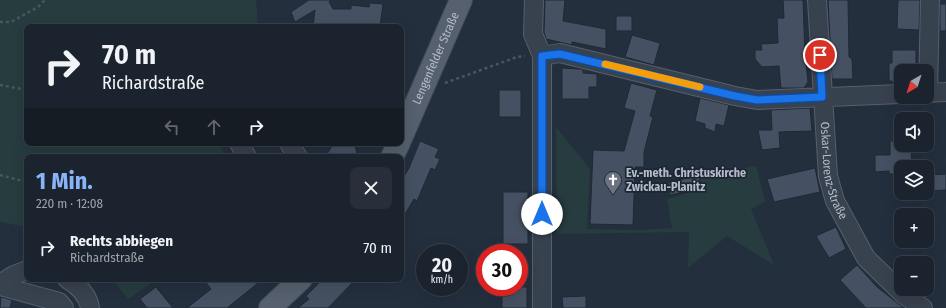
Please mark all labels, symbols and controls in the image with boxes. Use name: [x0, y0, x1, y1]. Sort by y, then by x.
street label: Lengenfelder Straße: [410, 10, 462, 106]
text: 70 m: [102, 38, 156, 71]
pin: [803, 38, 837, 72]
icon: right: [36, 40, 88, 92]
icon: arrive: [809, 44, 831, 66]
north arrow: [894, 64, 934, 104]
map controls: [894, 64, 934, 296]
text: Richardstraße: [102, 72, 204, 94]
button: sound: [894, 112, 934, 152]
icon: left: [161, 116, 183, 138]
icon: ahead: [203, 116, 225, 138]
icon: right: [245, 116, 267, 138]
street label: Oskar-Lorenz-Straße: [818, 121, 851, 222]
button: layers: [894, 160, 934, 200]
place label: Ev.-meth. Christuskirche Zwickau-Planitz: [626, 166, 746, 194]
text: 1 Min.: [36, 167, 93, 195]
button: close: [350, 167, 392, 209]
church icon: Ev.-meth. Christuskirche Zwickau-Planitz: [603, 170, 623, 195]
position arrow: [521, 193, 563, 235]
text: 220 m · 12:08: [36, 196, 103, 211]
button: +: [894, 208, 934, 248]
text: Rechts abbiegen: [70, 232, 173, 250]
icon: right: [36, 237, 58, 259]
text: 70 m: [363, 239, 392, 257]
speed limit sign: 30: [476, 244, 528, 296]
text: Richardstraße: [70, 250, 144, 265]
text: 20: [432, 253, 452, 277]
button: −: [894, 256, 934, 296]
text: km/h: [431, 274, 453, 286]

